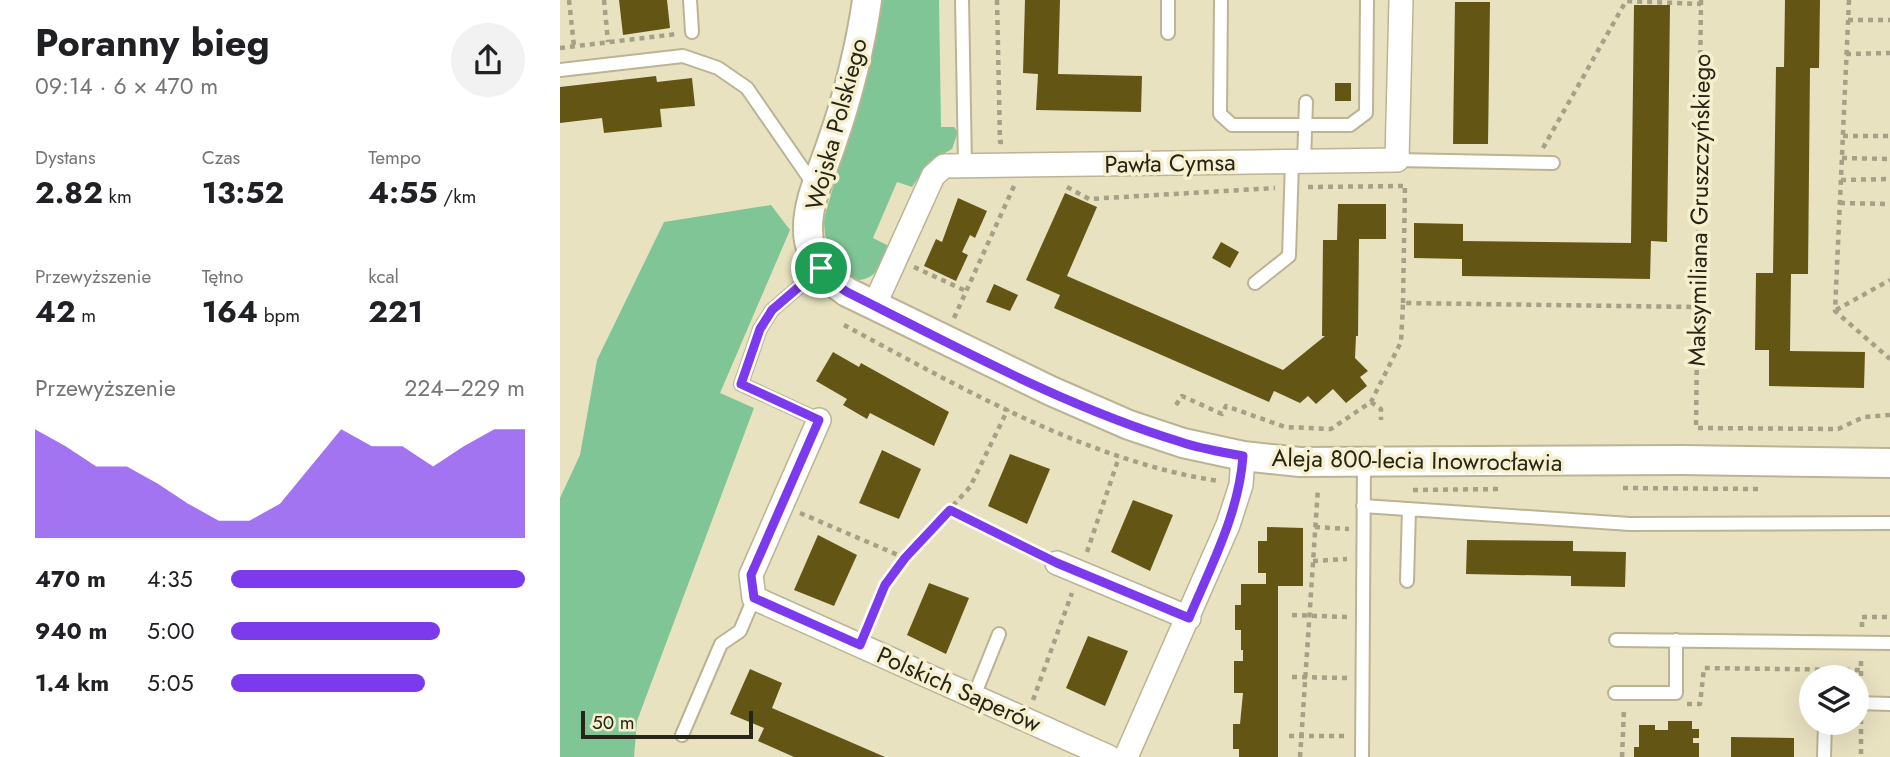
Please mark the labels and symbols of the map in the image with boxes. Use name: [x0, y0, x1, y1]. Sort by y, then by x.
street label: Wojska Polskiego: [796, 34, 876, 214]
street label: Maksymiliana Gruszczyńskiego: [1679, 53, 1719, 367]
street label: Pawła Cymsa: [1104, 144, 1236, 182]
pin: [791, 238, 851, 298]
street label: Aleja 800-lecia Inowrocławia: [1271, 440, 1563, 480]
street label: Polskich Saperów: [871, 637, 1047, 741]
scale bar: [581, 708, 752, 740]

